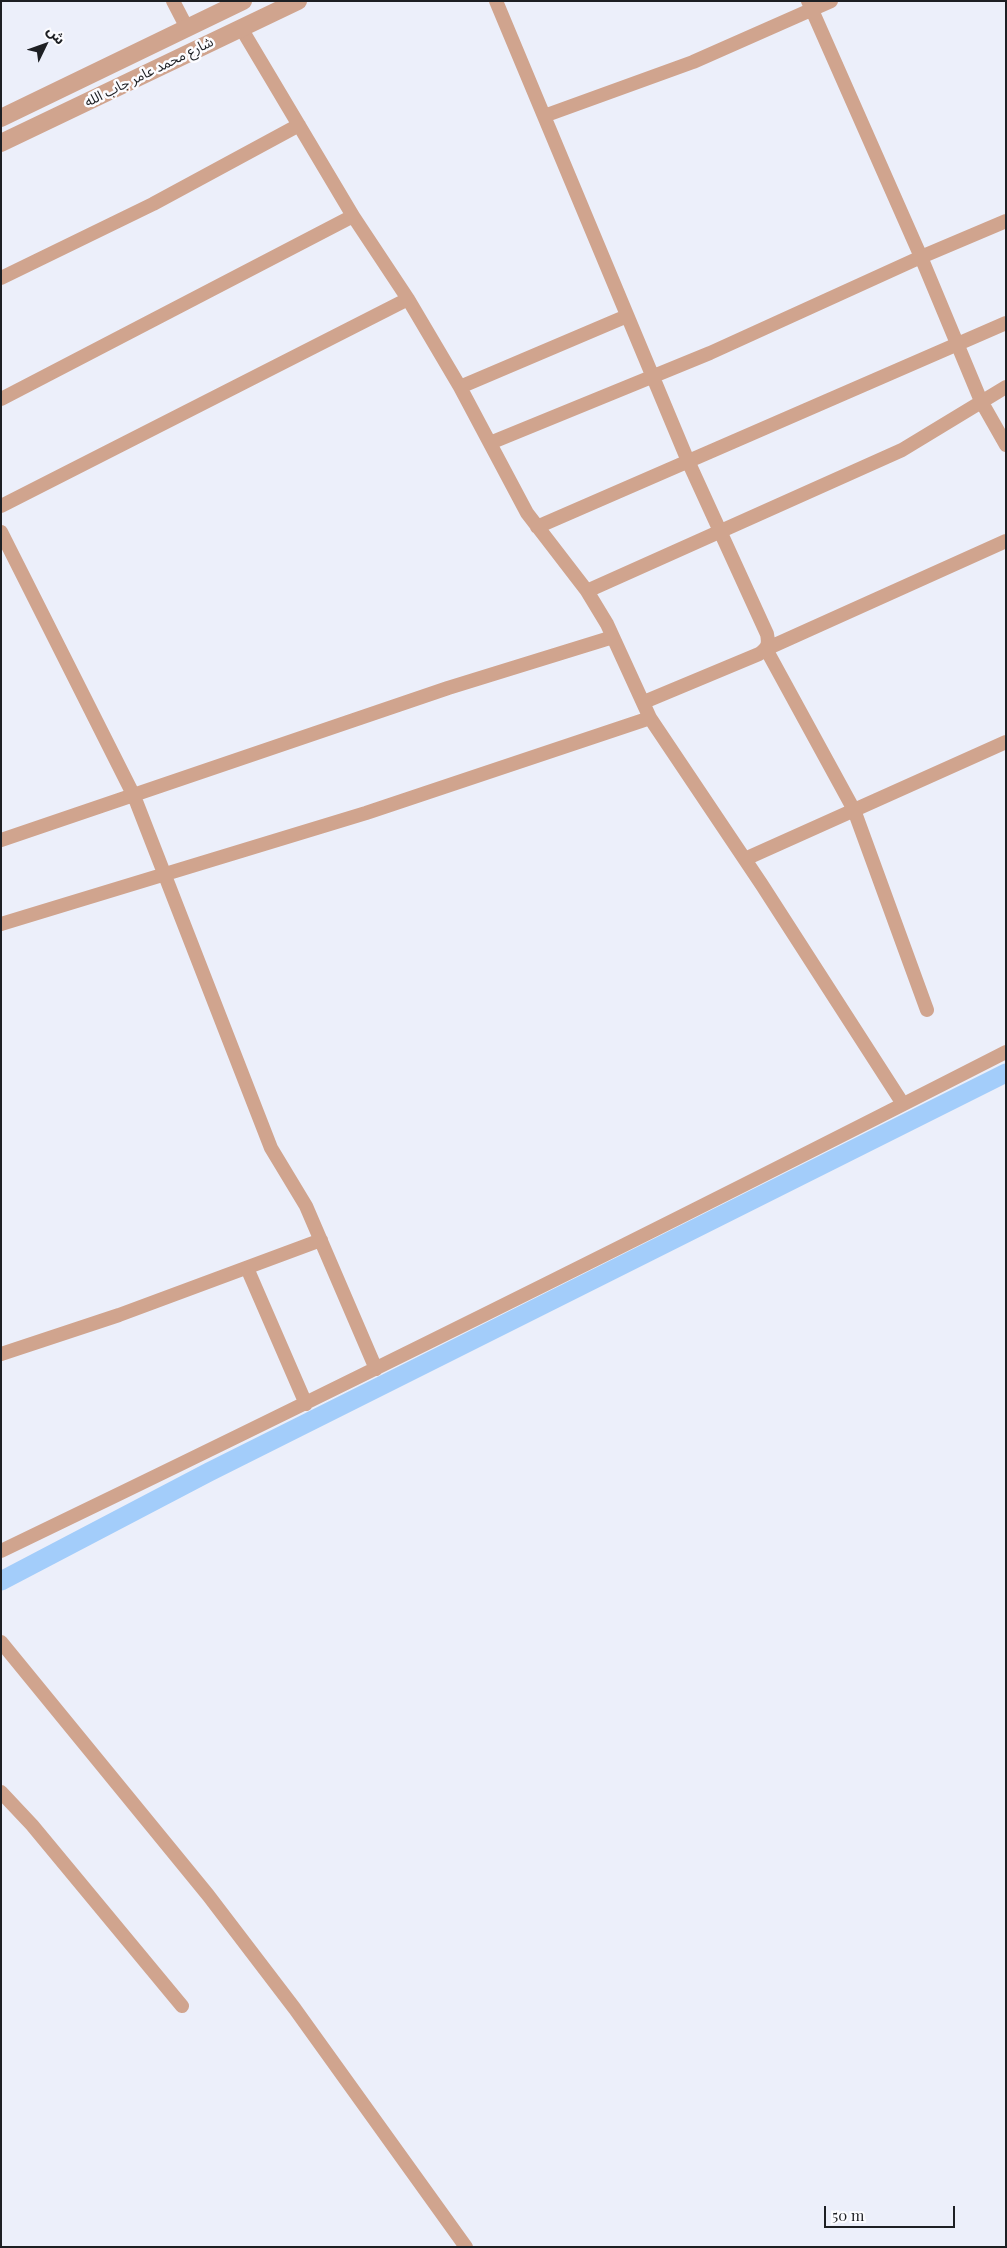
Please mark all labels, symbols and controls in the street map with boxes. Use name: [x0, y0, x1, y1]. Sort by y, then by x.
north arrow: [20, 20, 70, 70]
text: ش: [43, 21, 70, 48]
street label: شارع محمد عامر جاب الله: [82, 33, 216, 111]
scale bar: [827, 2196, 958, 2228]
text: 50 m: [832, 2205, 864, 2225]

